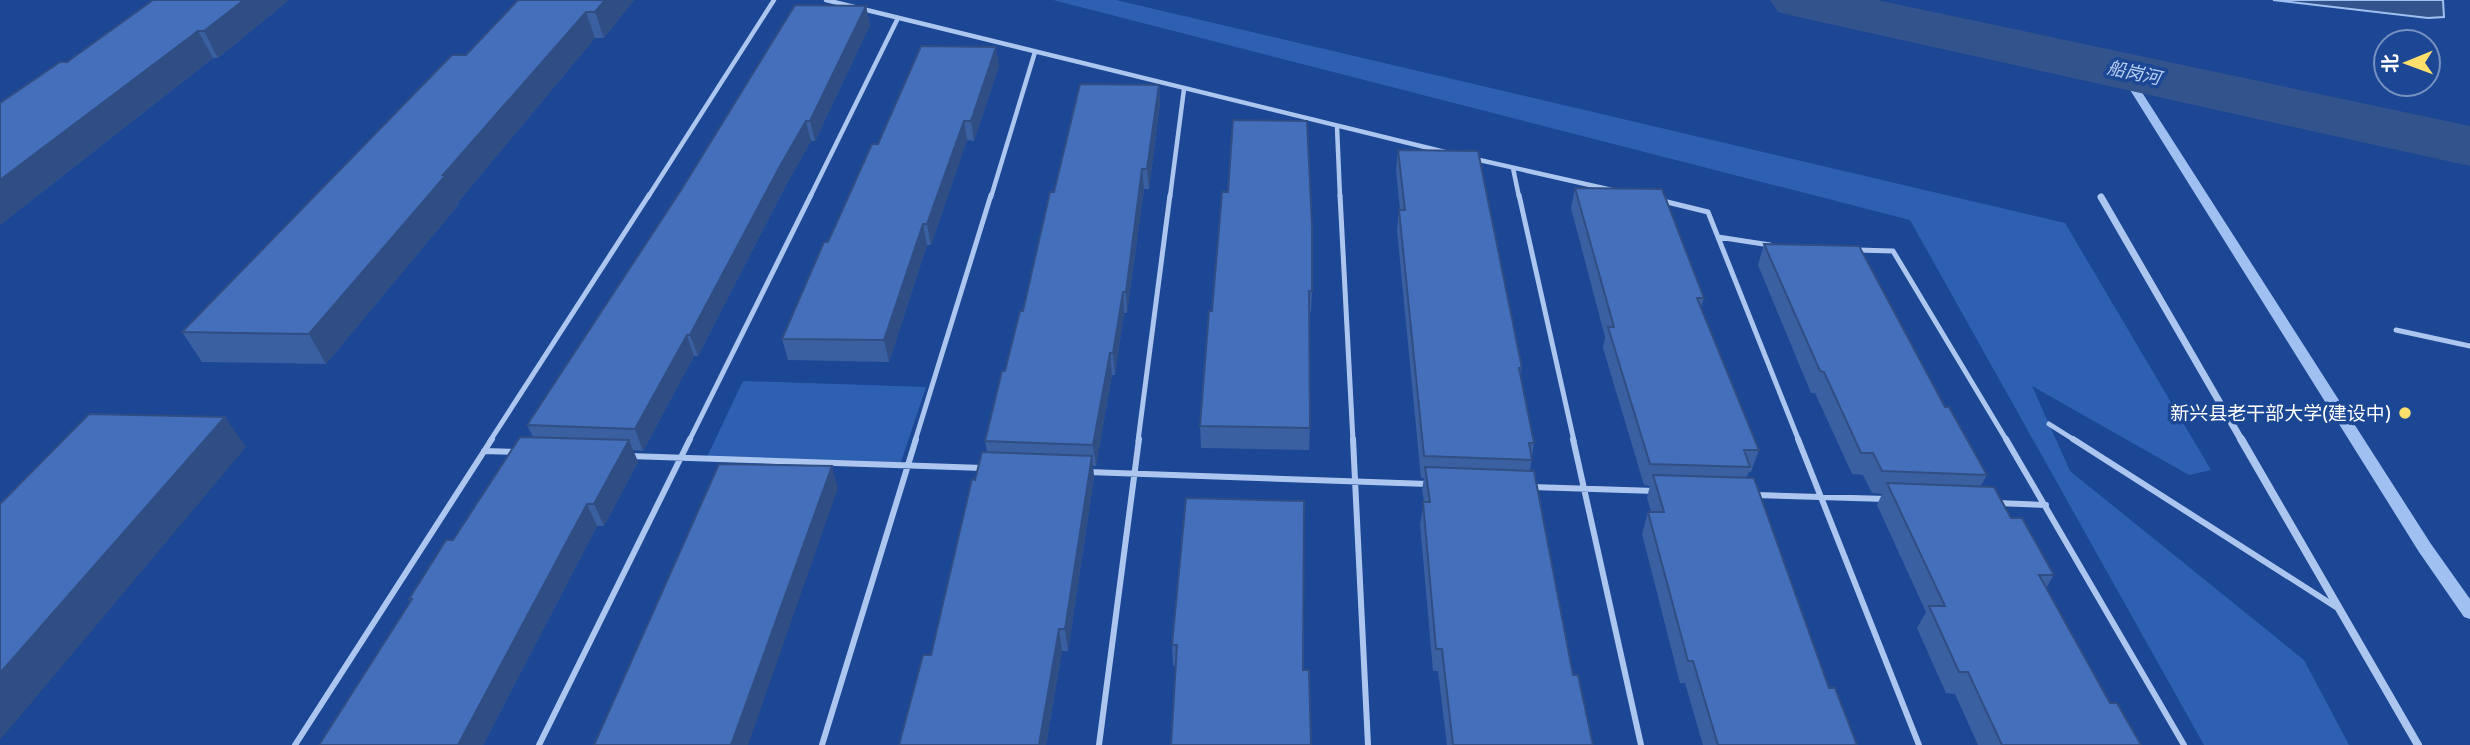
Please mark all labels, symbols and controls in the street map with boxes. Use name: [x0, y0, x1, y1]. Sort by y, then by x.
north arrow: [2372, 28, 2442, 98]
text: 北: [2380, 54, 2402, 73]
water label: 船岗河: [2105, 57, 2166, 90]
place label: 新兴县老干部大学(建设中): [2170, 403, 2391, 425]
marker: 新兴县老干部大学(建设中): [2397, 405, 2413, 421]

